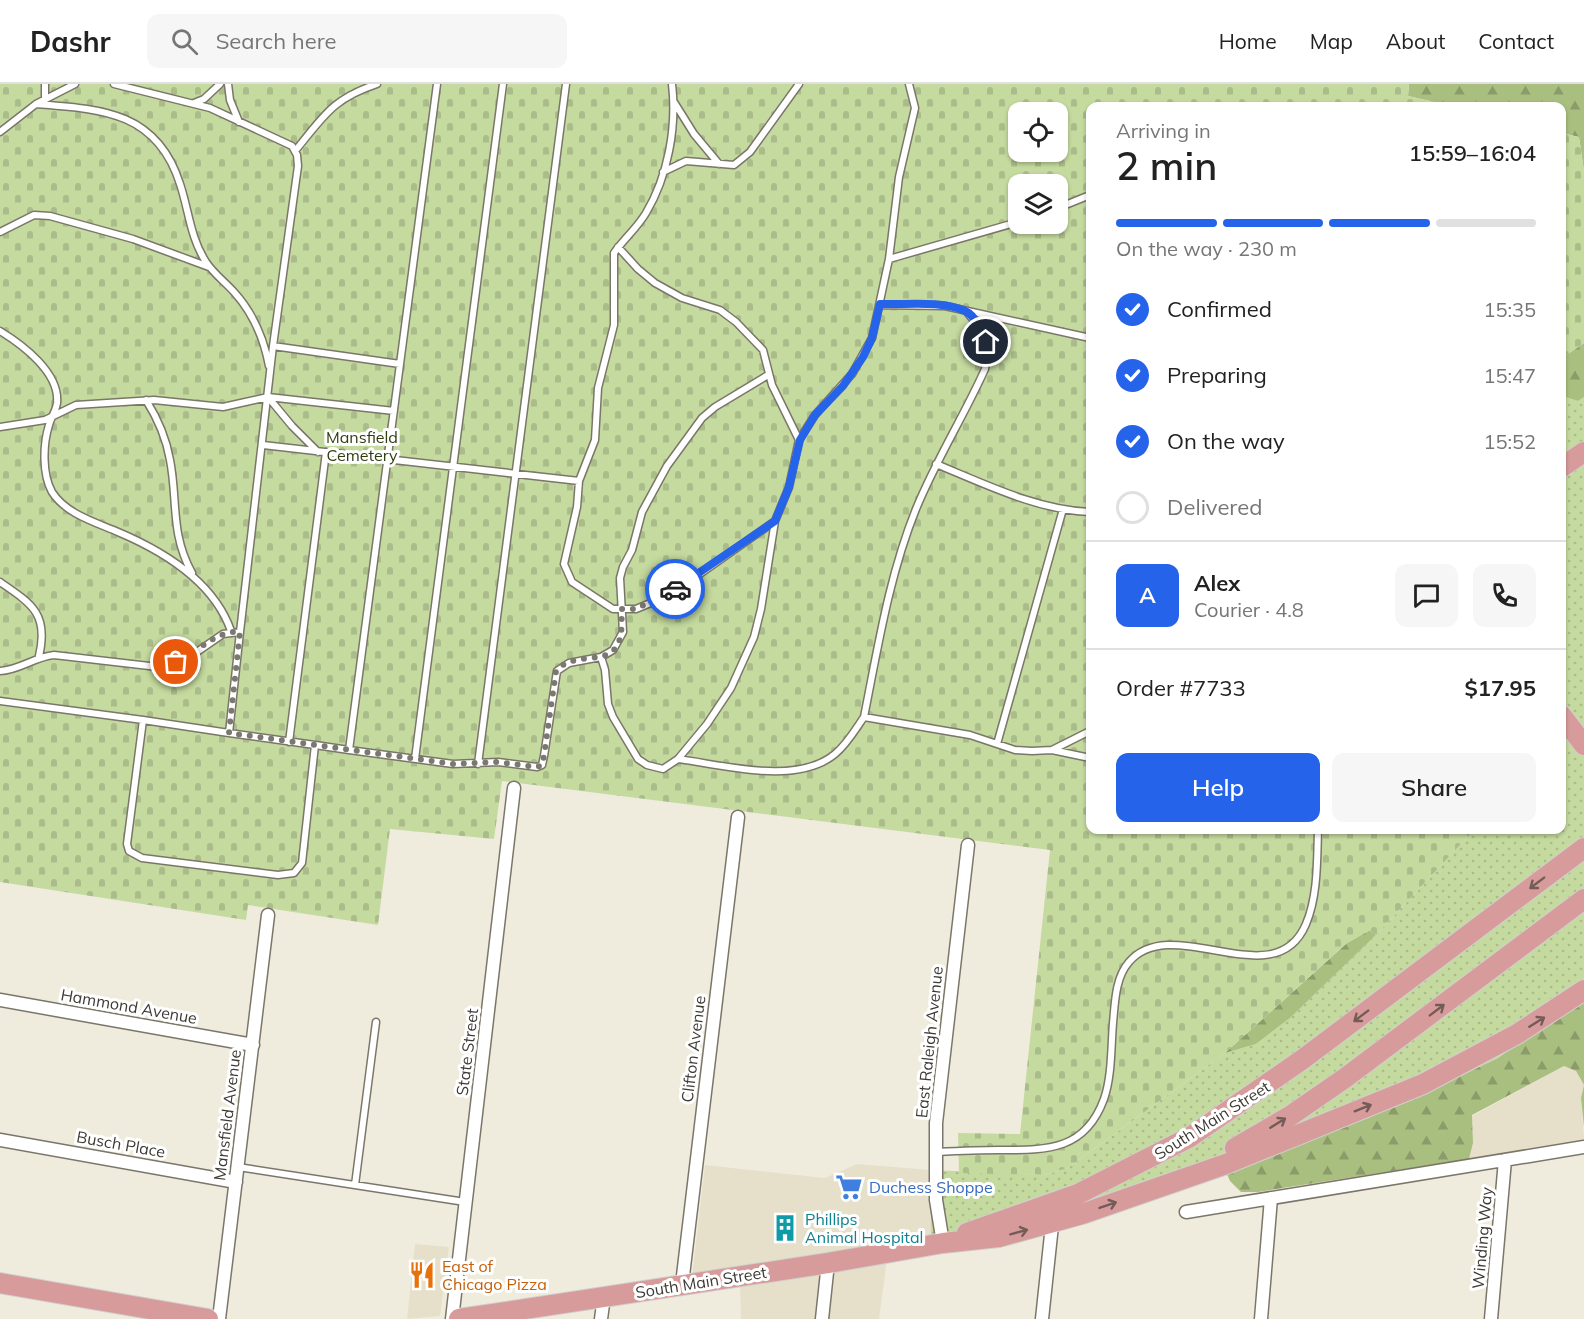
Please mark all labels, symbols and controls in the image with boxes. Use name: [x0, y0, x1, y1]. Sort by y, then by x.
search box: [147, 14, 567, 68]
text: Dashr: [30, 24, 111, 59]
icon: search: [168, 25, 201, 58]
text: Search here: [216, 27, 337, 55]
text: Home: [1219, 28, 1277, 54]
text: Map: [1310, 28, 1353, 54]
text: About: [1386, 28, 1445, 54]
text: Contact: [1478, 28, 1554, 54]
map controls: [1008, 102, 1068, 234]
button: locate: [1008, 102, 1068, 162]
text: Arriving in: [1116, 118, 1211, 143]
text: 15:59–16:04: [1409, 139, 1536, 167]
text: 2 min: [1116, 141, 1217, 190]
button: layers: [1008, 174, 1068, 234]
text: On the way · 230 m: [1116, 236, 1297, 261]
icon: check: [1116, 293, 1149, 326]
text: Confirmed: [1167, 295, 1272, 323]
text: 15:35: [1483, 297, 1536, 322]
pin: [960, 316, 1011, 367]
icon: home: [969, 325, 1002, 358]
icon: check: [1116, 359, 1149, 392]
text: Preparing: [1167, 361, 1267, 389]
text: 15:47: [1483, 363, 1536, 388]
icon: check: [1116, 425, 1149, 458]
park label: Mansfield Cemetery: [326, 427, 398, 465]
text: On the way: [1167, 427, 1285, 455]
text: 15:52: [1483, 429, 1536, 454]
text: Delivered: [1167, 493, 1262, 521]
courier: [645, 559, 705, 619]
button: chat: [1395, 564, 1458, 627]
button: phone: [1473, 564, 1536, 627]
text: Alex: [1194, 569, 1240, 597]
icon: car: [659, 573, 692, 606]
text: A: [1139, 581, 1156, 609]
text: Courier · 4.8: [1194, 597, 1304, 622]
pin: [150, 636, 201, 687]
icon: bag: [159, 645, 192, 678]
text: Order #7733: [1116, 674, 1246, 702]
text: $17.95: [1465, 674, 1536, 702]
button: Help: [1116, 753, 1320, 822]
button: Share: [1332, 753, 1536, 822]
one-way arrow: [1530, 877, 1546, 889]
street label: East Raleigh Avenue: [911, 965, 947, 1119]
street label: Hammond Avenue: [59, 984, 199, 1028]
street label: Clifton Avenue: [677, 994, 709, 1104]
one-way arrow: [1428, 1004, 1444, 1016]
street label: State Street: [452, 1007, 482, 1097]
one-way arrow: [1353, 1009, 1369, 1022]
one-way arrow: [1529, 1015, 1546, 1028]
street label: Mansfield Avenue: [209, 1048, 245, 1182]
street label: South Main Street: [1151, 1076, 1274, 1164]
one-way arrow: [1353, 1102, 1372, 1113]
one-way arrow: [1269, 1117, 1286, 1129]
street label: Busch Place: [75, 1126, 167, 1162]
supermarket icon: Duchess Shoppe: [834, 1172, 864, 1202]
place label: Duchess Shoppe: [869, 1177, 993, 1197]
street label: Winding Way: [1468, 1186, 1496, 1290]
one-way arrow: [1098, 1199, 1117, 1210]
place label: Phillips Animal Hospital: [805, 1209, 923, 1247]
building icon: Phillips Animal Hospital: [770, 1213, 800, 1243]
one-way arrow: [1009, 1226, 1028, 1237]
place label: East of Chicago Pizza: [442, 1256, 547, 1294]
restaurant icon: East of Chicago Pizza: [407, 1260, 437, 1290]
street label: South Main Street: [634, 1262, 768, 1302]

